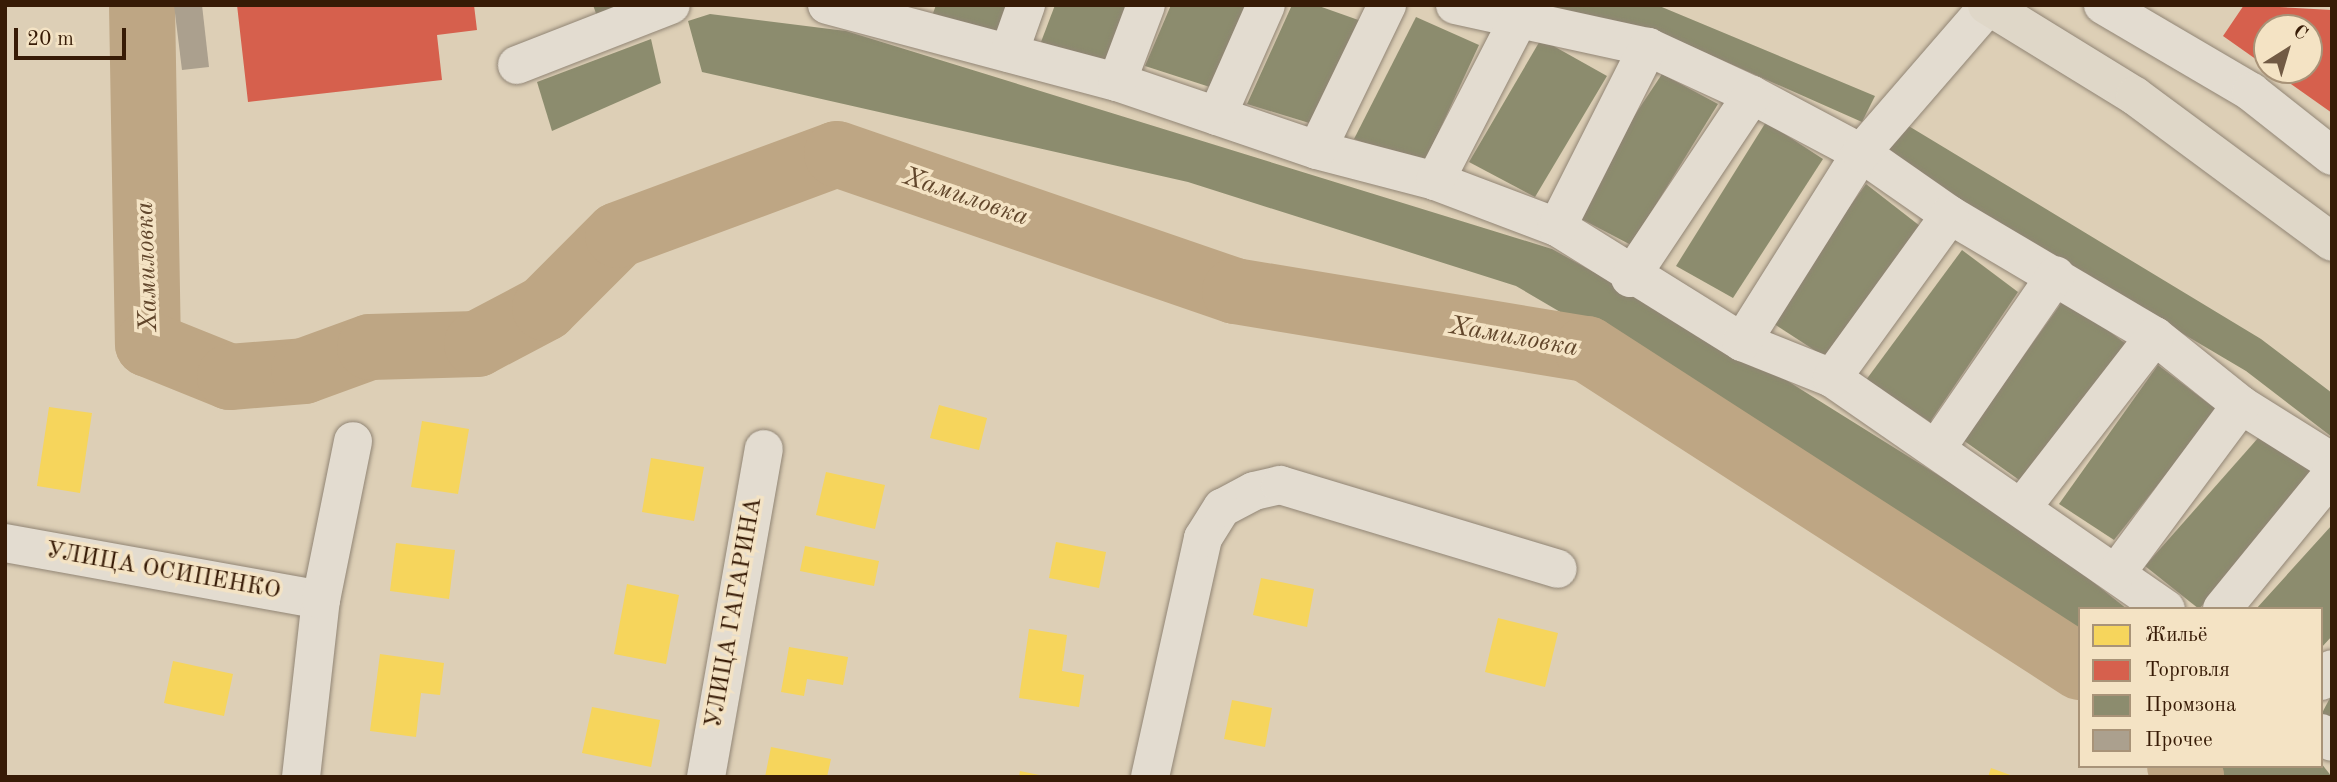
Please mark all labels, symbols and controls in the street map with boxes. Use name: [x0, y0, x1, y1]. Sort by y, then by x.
scale bar: [18, 14, 130, 58]
north arrow: [2253, 14, 2323, 84]
text: С: [2289, 22, 2310, 45]
text: 20 m: [27, 29, 74, 50]
water label: Хамиловка: [898, 162, 1032, 234]
water label: Хамиловка: [130, 201, 166, 333]
water label: Хамиловка: [1446, 311, 1580, 365]
street label: УЛИЦА ГАГАРИНА: [701, 495, 769, 731]
street label: УЛИЦА ОСИПЕНКО: [43, 537, 283, 607]
legend: [2078, 607, 2323, 768]
text: Жильё: [2145, 625, 2208, 646]
text: Торговля: [2145, 660, 2230, 681]
text: Промзона: [2145, 695, 2236, 716]
text: Прочее: [2145, 730, 2213, 751]

